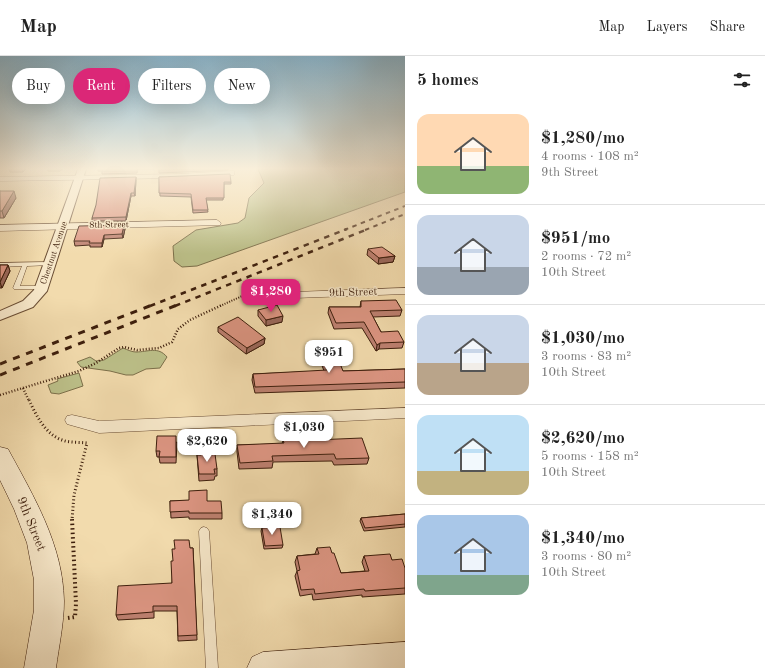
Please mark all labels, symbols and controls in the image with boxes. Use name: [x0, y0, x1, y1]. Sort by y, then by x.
text: Map: [20, 18, 57, 37]
text: Map: [599, 20, 625, 34]
text: Layers: [647, 20, 688, 34]
text: Share: [710, 20, 745, 34]
chip: Buy: [12, 68, 65, 104]
chip: Rent: [73, 68, 130, 104]
chip: Filters: [138, 68, 206, 104]
chip: New: [214, 68, 270, 104]
icon: filters: [731, 69, 753, 91]
text: 5 homes: [417, 72, 479, 89]
icon: home: [449, 130, 497, 178]
text: $1,280/mo: [541, 130, 625, 147]
text: 4 rooms · 108 m²: [541, 150, 639, 163]
text: 9th Street: [541, 166, 598, 179]
street label: Chestnut Avenue: [39, 220, 69, 286]
street label: 8th Street: [89, 220, 129, 230]
text: $951/mo: [541, 230, 610, 247]
icon: home: [449, 231, 497, 279]
text: 2 rooms · 72 m²: [541, 250, 631, 263]
text: 10th Street: [541, 266, 606, 279]
pin: $1,280: [238, 279, 304, 313]
text: $1,280: [250, 285, 292, 298]
street label: 9th Street: [329, 287, 378, 299]
text: $1,030/mo: [541, 330, 625, 347]
icon: home: [449, 331, 497, 379]
pin: $951: [305, 340, 353, 374]
text: $951: [314, 346, 344, 359]
text: 3 rooms · 83 m²: [541, 350, 631, 363]
text: 10th Street: [541, 366, 606, 379]
pin: $1,030: [271, 415, 337, 449]
text: $1,030: [283, 421, 325, 434]
pin: $2,620: [174, 429, 240, 463]
text: $2,620/mo: [541, 430, 625, 447]
icon: home: [449, 431, 497, 479]
text: $2,620: [186, 435, 228, 448]
text: 5 rooms · 158 m²: [541, 450, 639, 463]
text: 10th Street: [541, 466, 606, 479]
street label: 9th Street: [14, 495, 48, 553]
pin: $1,340: [239, 502, 305, 536]
text: $1,340: [251, 508, 293, 521]
text: $1,340/mo: [541, 530, 625, 547]
icon: home: [449, 531, 497, 579]
text: 3 rooms · 80 m²: [541, 550, 631, 563]
text: 10th Street: [541, 566, 606, 579]

